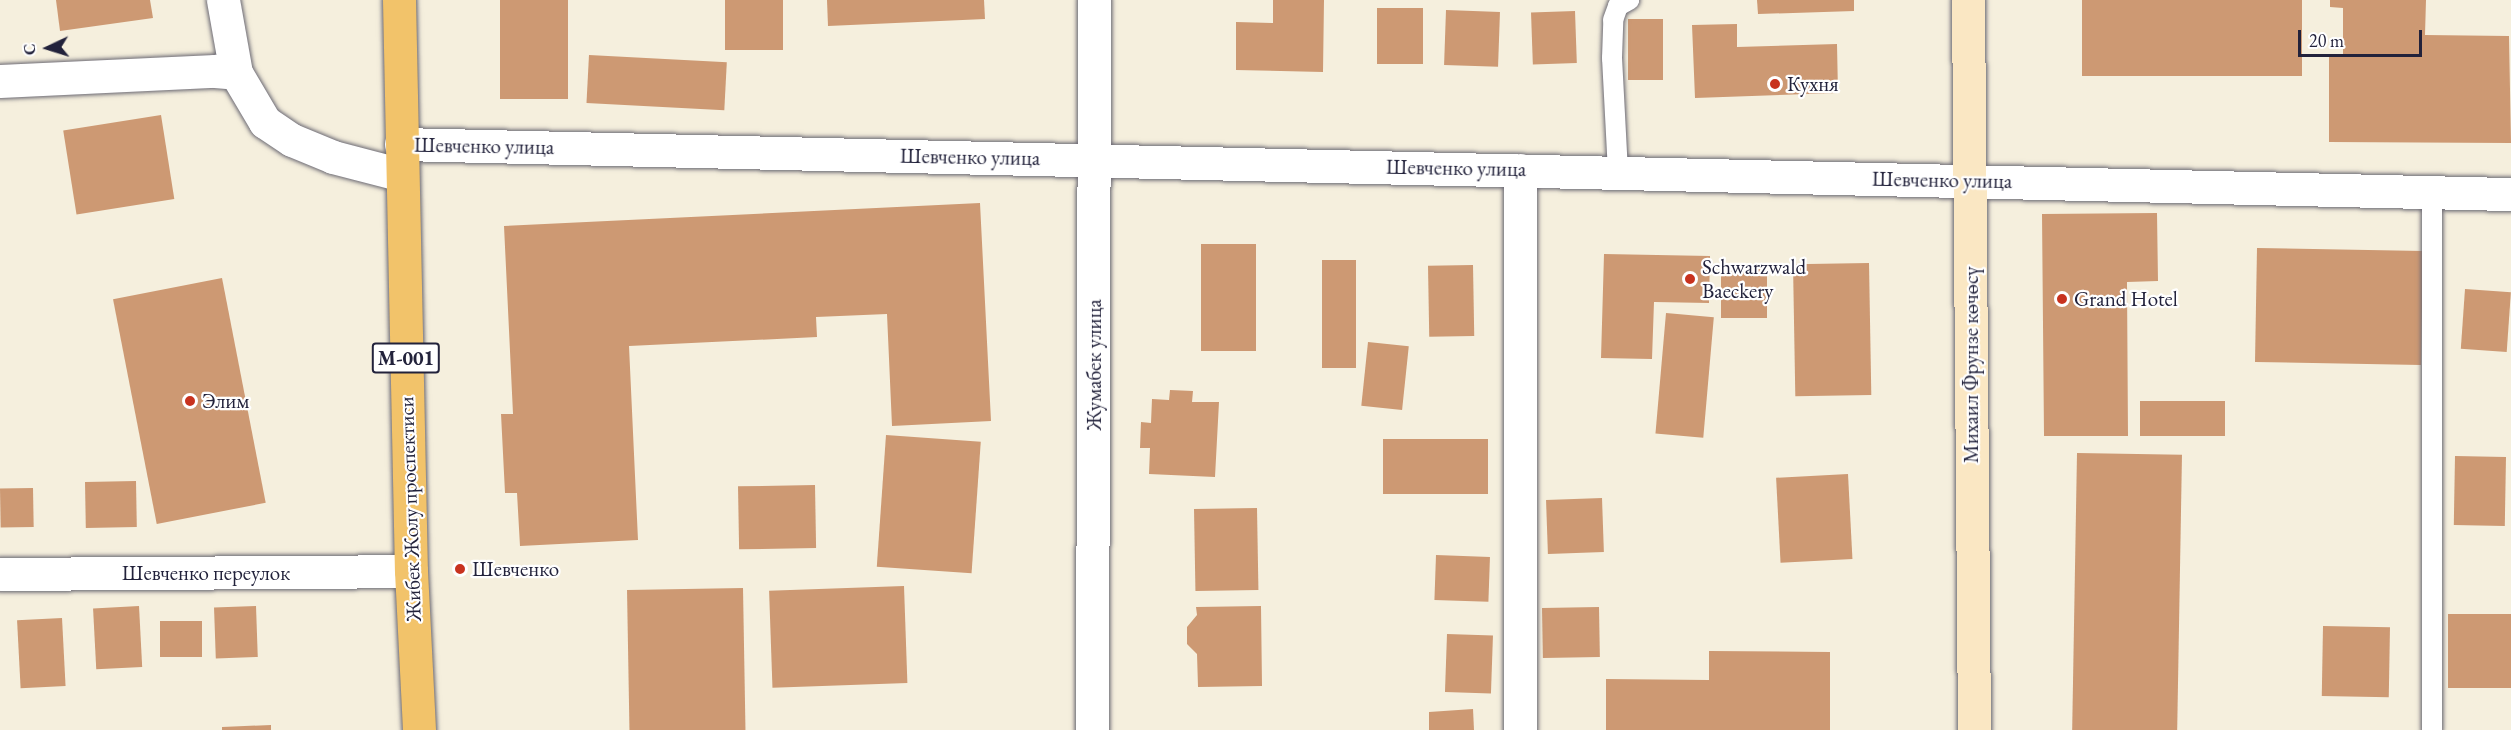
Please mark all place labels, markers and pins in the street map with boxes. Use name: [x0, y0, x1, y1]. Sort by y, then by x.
place label: Кухня: [1787, 71, 1839, 97]
marker: Кухня: [1768, 77, 1782, 91]
place label: Schwarzwald Baeckery: [1702, 254, 1806, 304]
marker: Schwarzwald Baeckery: [1683, 272, 1697, 286]
place label: Grand Hotel: [2074, 286, 2178, 312]
marker: Grand Hotel: [2055, 292, 2069, 306]
place label: Элим: [202, 388, 249, 414]
marker: Элим: [183, 394, 197, 408]
place label: Шевченко: [472, 556, 559, 582]
marker: Шевченко: [453, 562, 467, 576]

